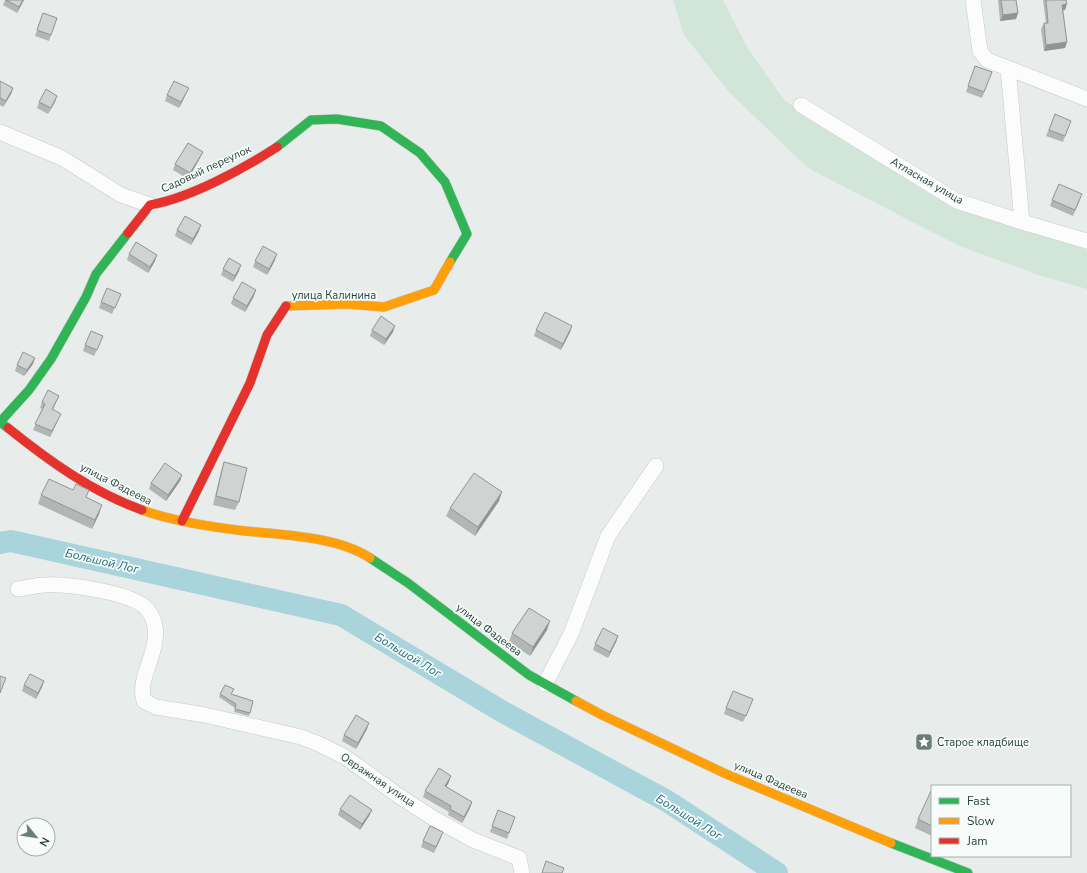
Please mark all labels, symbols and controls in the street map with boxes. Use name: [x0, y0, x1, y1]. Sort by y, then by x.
street label: Садовый переулок: [158, 141, 254, 196]
street label: Атласная улица: [888, 154, 966, 208]
street label: улица Калинина: [292, 288, 376, 303]
street label: улица Фадеева: [77, 459, 155, 509]
water label: Большой Лог: [64, 545, 141, 577]
street label: улица Фадеева: [453, 600, 525, 660]
water label: Большой Лог: [372, 629, 445, 682]
place icon: Старое кладбище: [914, 732, 934, 752]
place label: Старое кладбище: [937, 735, 1029, 750]
street label: Овражная улица: [338, 749, 418, 811]
street label: улица Фадеева: [732, 758, 810, 802]
legend: [931, 785, 1071, 857]
water label: Большой Лог: [653, 790, 726, 844]
text: Fast: [967, 793, 990, 809]
text: Slow: [967, 813, 995, 829]
north arrow: [16, 817, 56, 857]
text: Jam: [966, 833, 988, 849]
text: N: [36, 834, 53, 849]

